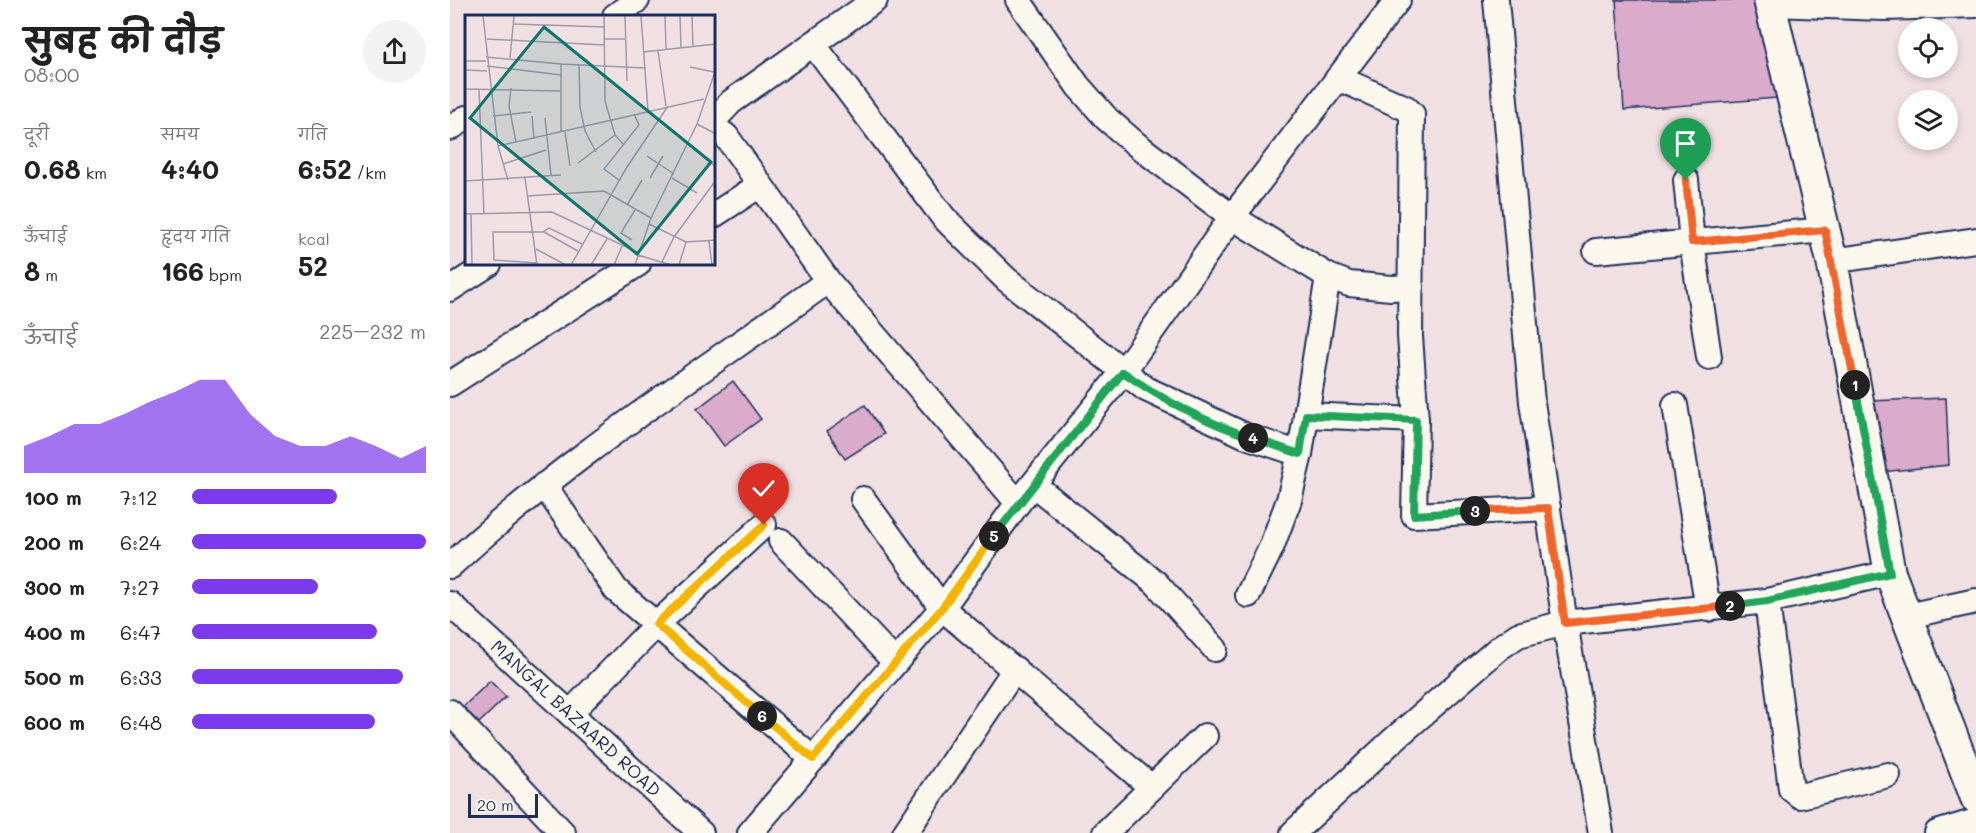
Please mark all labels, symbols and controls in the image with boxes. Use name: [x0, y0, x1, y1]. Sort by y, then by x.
inset map: [465, 15, 716, 266]
text: सुबह की दौड़: [24, 17, 222, 60]
map controls: [1898, 18, 1958, 150]
button: locate: [1898, 18, 1958, 78]
button: share: [363, 20, 426, 83]
text: 08:00: [24, 61, 79, 87]
button: layers: [1898, 90, 1958, 150]
pin: [1660, 118, 1711, 180]
text: दूरी: [24, 123, 49, 144]
text: समय: [161, 123, 199, 144]
text: गति: [298, 123, 327, 144]
icon: arrive: [1669, 127, 1702, 160]
text: 0.68: [24, 152, 81, 186]
text: 4:40: [161, 152, 219, 186]
text: 6:52: [298, 152, 352, 186]
text: km: [81, 162, 107, 183]
text: /km: [352, 162, 386, 183]
text: ऊँचाई: [24, 225, 67, 246]
text: हृदय गति: [161, 225, 230, 246]
text: kcal: [298, 228, 330, 249]
text: 52: [298, 249, 328, 283]
text: 8: [24, 254, 40, 288]
text: 166: [161, 254, 204, 288]
text: m: [40, 264, 58, 285]
text: bpm: [204, 264, 242, 285]
text: 225–232 m: [319, 318, 426, 344]
text: ऊँचाई: [24, 323, 78, 349]
pin: 1: [1840, 370, 1870, 400]
text: 1: [1851, 374, 1859, 395]
pin: 4: [1238, 423, 1268, 453]
text: 4: [1248, 427, 1258, 448]
pin: [738, 463, 789, 525]
icon: check: [747, 472, 780, 505]
text: 100 m: [24, 484, 82, 510]
text: 7:12: [120, 484, 157, 510]
pin: 3: [1460, 496, 1490, 526]
text: 3: [1470, 500, 1480, 521]
pin: 5: [979, 521, 1009, 551]
text: 5: [989, 525, 999, 546]
text: 200 m: [24, 529, 84, 555]
text: 6:24: [120, 529, 161, 555]
text: 300 m: [24, 574, 85, 600]
text: 7:27: [120, 574, 160, 600]
pin: 2: [1715, 591, 1745, 621]
text: 2: [1726, 595, 1734, 616]
text: 400 m: [24, 619, 85, 645]
text: 6:47: [120, 619, 161, 645]
street label: MANGAL BAZAARD ROAD: [486, 634, 666, 802]
text: 500 m: [24, 664, 84, 690]
text: 6:33: [120, 664, 162, 690]
pin: 6: [747, 701, 777, 731]
text: 6: [757, 705, 767, 726]
text: 600 m: [24, 709, 85, 735]
text: 6:48: [120, 709, 162, 735]
scale bar: [468, 791, 538, 818]
text: 20 m: [477, 794, 514, 815]

